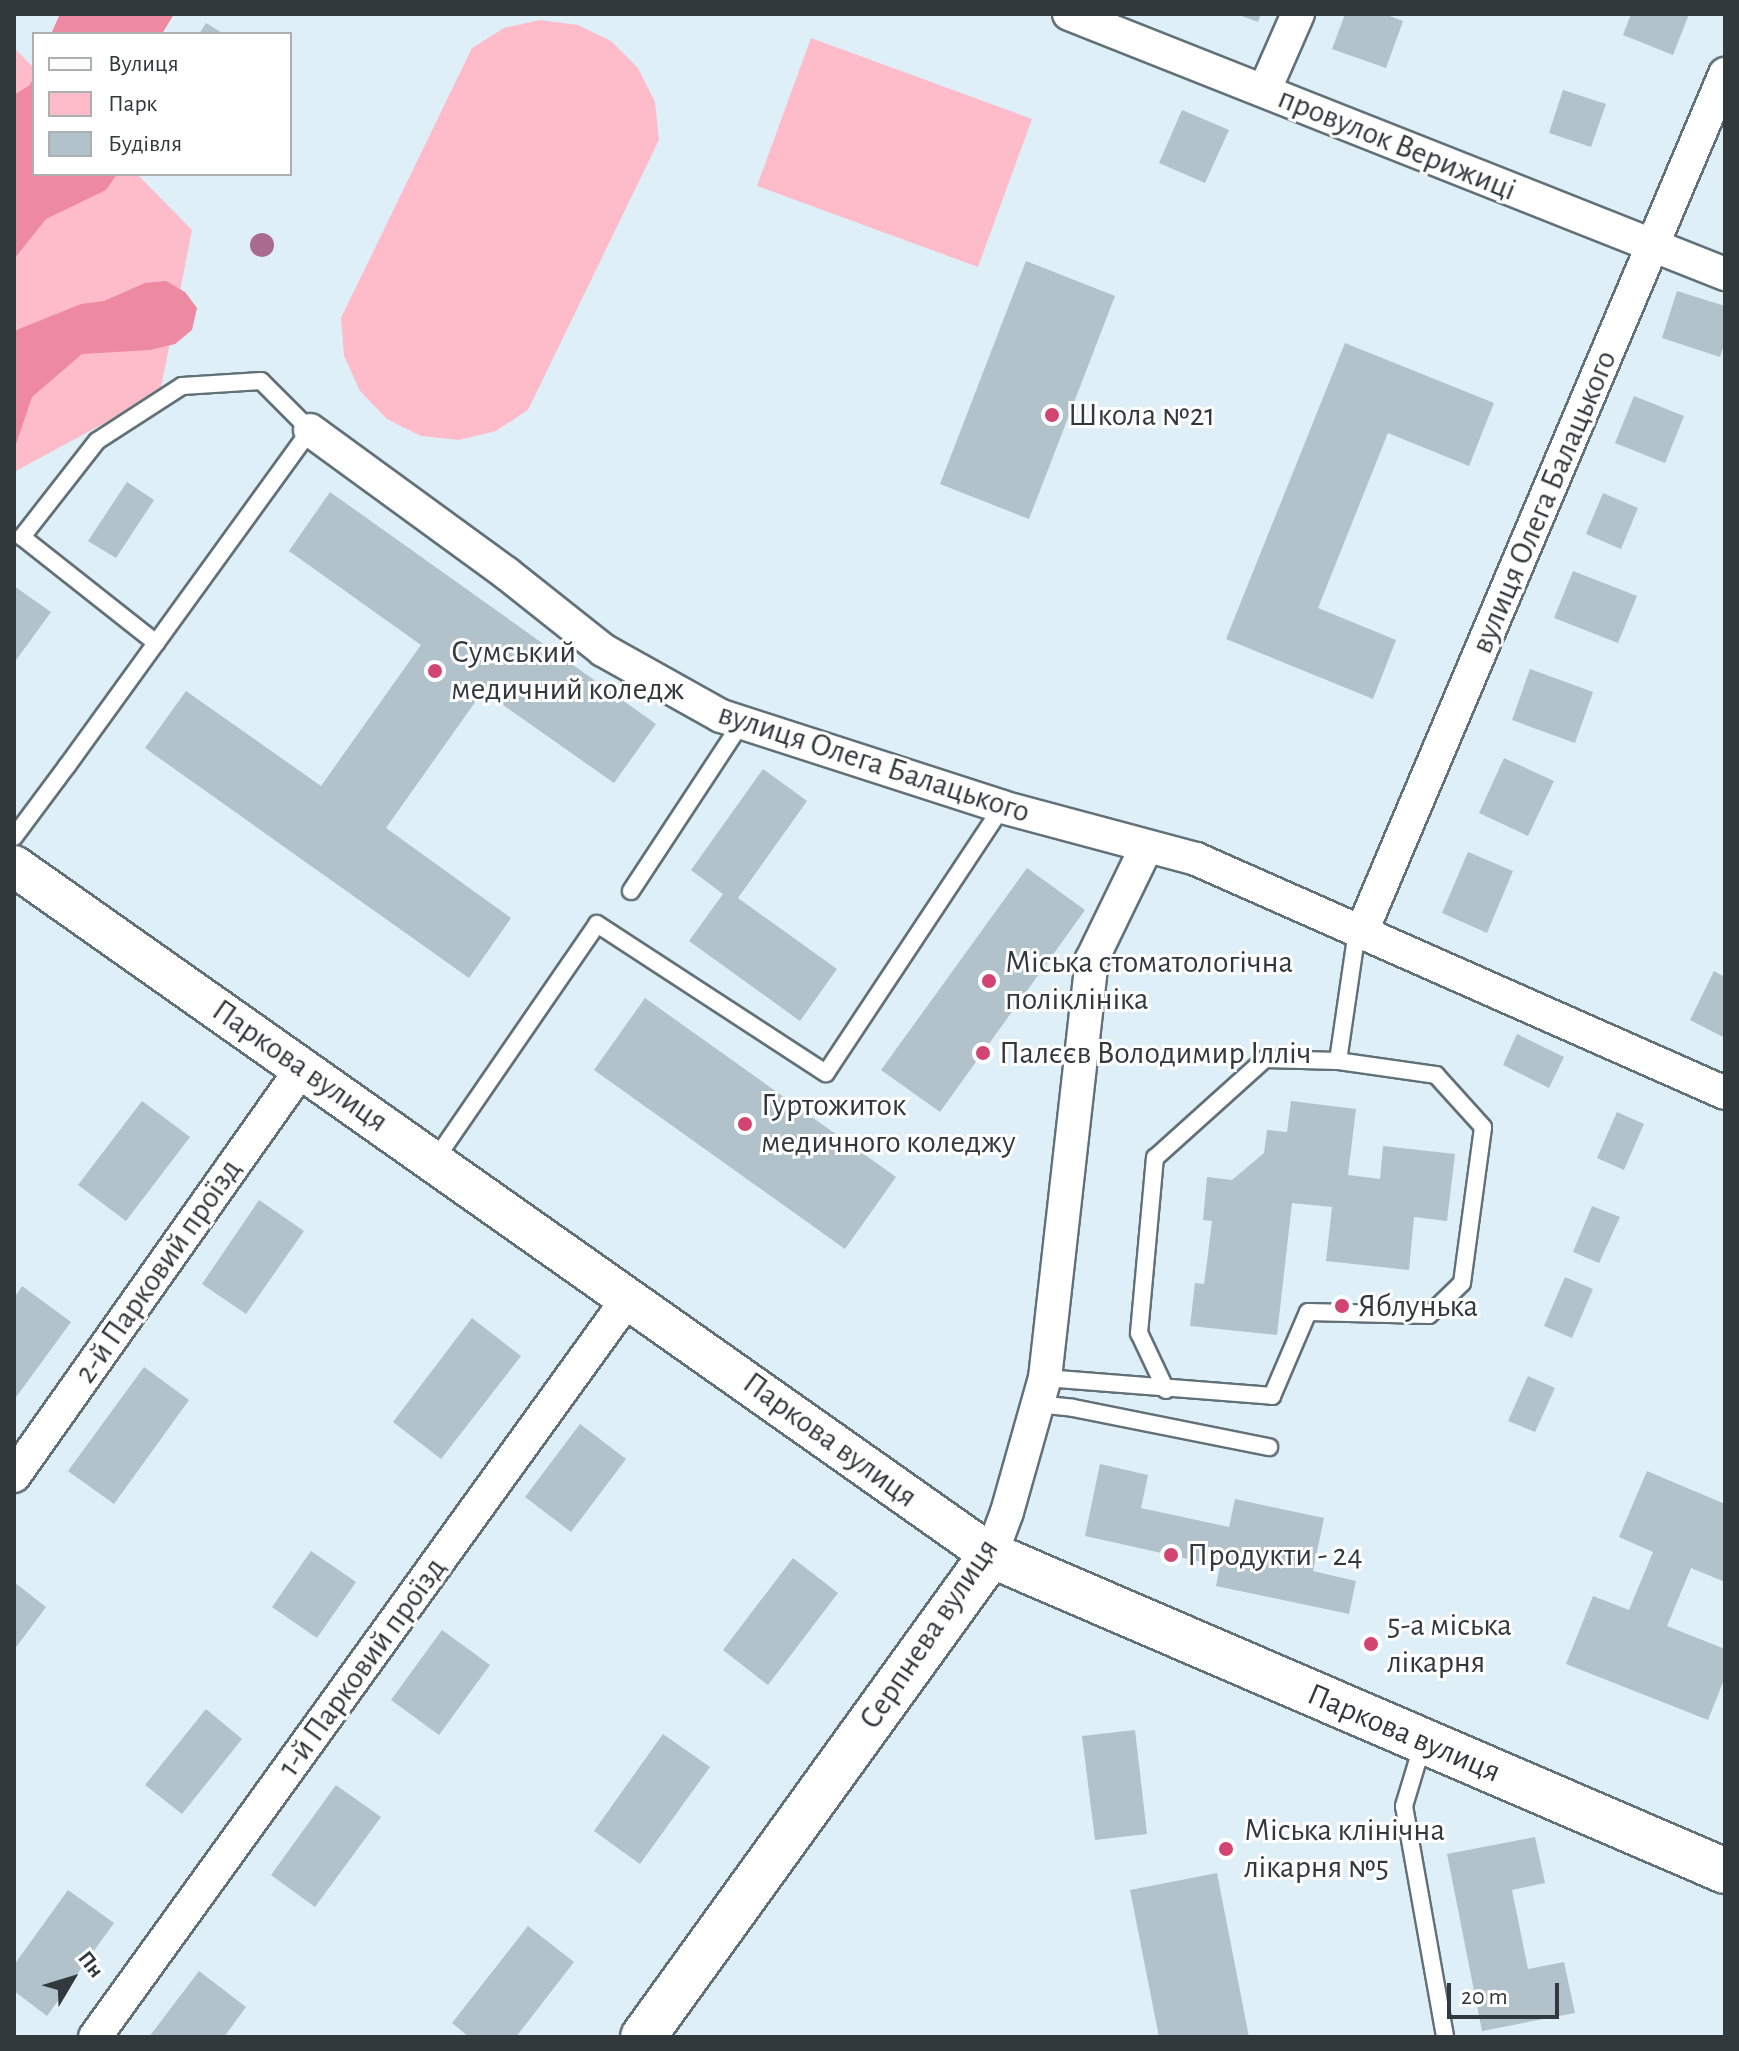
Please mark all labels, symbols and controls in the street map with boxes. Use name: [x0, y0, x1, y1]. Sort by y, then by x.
legend: [32, 32, 292, 176]
text: Вулиця: [108, 52, 179, 76]
street label: провулок Верижиці: [1272, 79, 1522, 209]
text: Парк: [108, 92, 157, 116]
text: Будівля: [108, 132, 182, 156]
street label: вулиця Олега Балацького: [1463, 345, 1625, 659]
place label: Школа №21: [1068, 396, 1215, 434]
marker: Школа №21: [1043, 406, 1061, 424]
place label: Сумський медичний коледж: [451, 634, 684, 709]
marker: Сумський медичний коледж: [426, 662, 444, 680]
street label: вулиця Олега Балацького: [713, 694, 1035, 832]
place label: Міська стоматологічна поліклініка: [1005, 944, 1293, 1019]
marker: Міська стоматологічна поліклініка: [980, 972, 998, 990]
street label: Паркова вулиця: [205, 991, 395, 1141]
place label: Палєєв Володимир Ілліч: [999, 1034, 1312, 1072]
marker: Палєєв Володимир Ілліч: [974, 1044, 992, 1062]
place label: Гуртожиток медичного коледжу: [761, 1087, 1016, 1162]
marker: Гуртожиток медичного коледжу: [736, 1115, 754, 1133]
street label: 2-й Парковий проїзд: [66, 1151, 250, 1391]
place label: Яблунька: [1358, 1287, 1478, 1325]
marker: Яблунька: [1333, 1297, 1351, 1315]
street label: Паркова вулиця: [735, 1364, 925, 1516]
street label: Серпнева вулиця: [851, 1531, 1007, 1737]
place label: Продукти - 24: [1187, 1536, 1363, 1574]
marker: Продукти - 24: [1162, 1546, 1180, 1564]
street label: 1-й Парковий проїзд: [270, 1550, 454, 1784]
place label: 5-а міська лікарня: [1387, 1607, 1512, 1682]
marker: 5-а міська лікарня: [1362, 1635, 1380, 1653]
street label: Паркова вулиця: [1302, 1675, 1506, 1791]
place label: Міська клінічна лікарня №5: [1244, 1812, 1445, 1887]
marker: Міська клінічна лікарня №5: [1215, 1838, 1237, 1860]
north arrow: [32, 1939, 112, 2019]
text: Пн: [74, 1947, 108, 1982]
scale bar: [1451, 1967, 1563, 2017]
text: 20 m: [1461, 1985, 1508, 2009]

